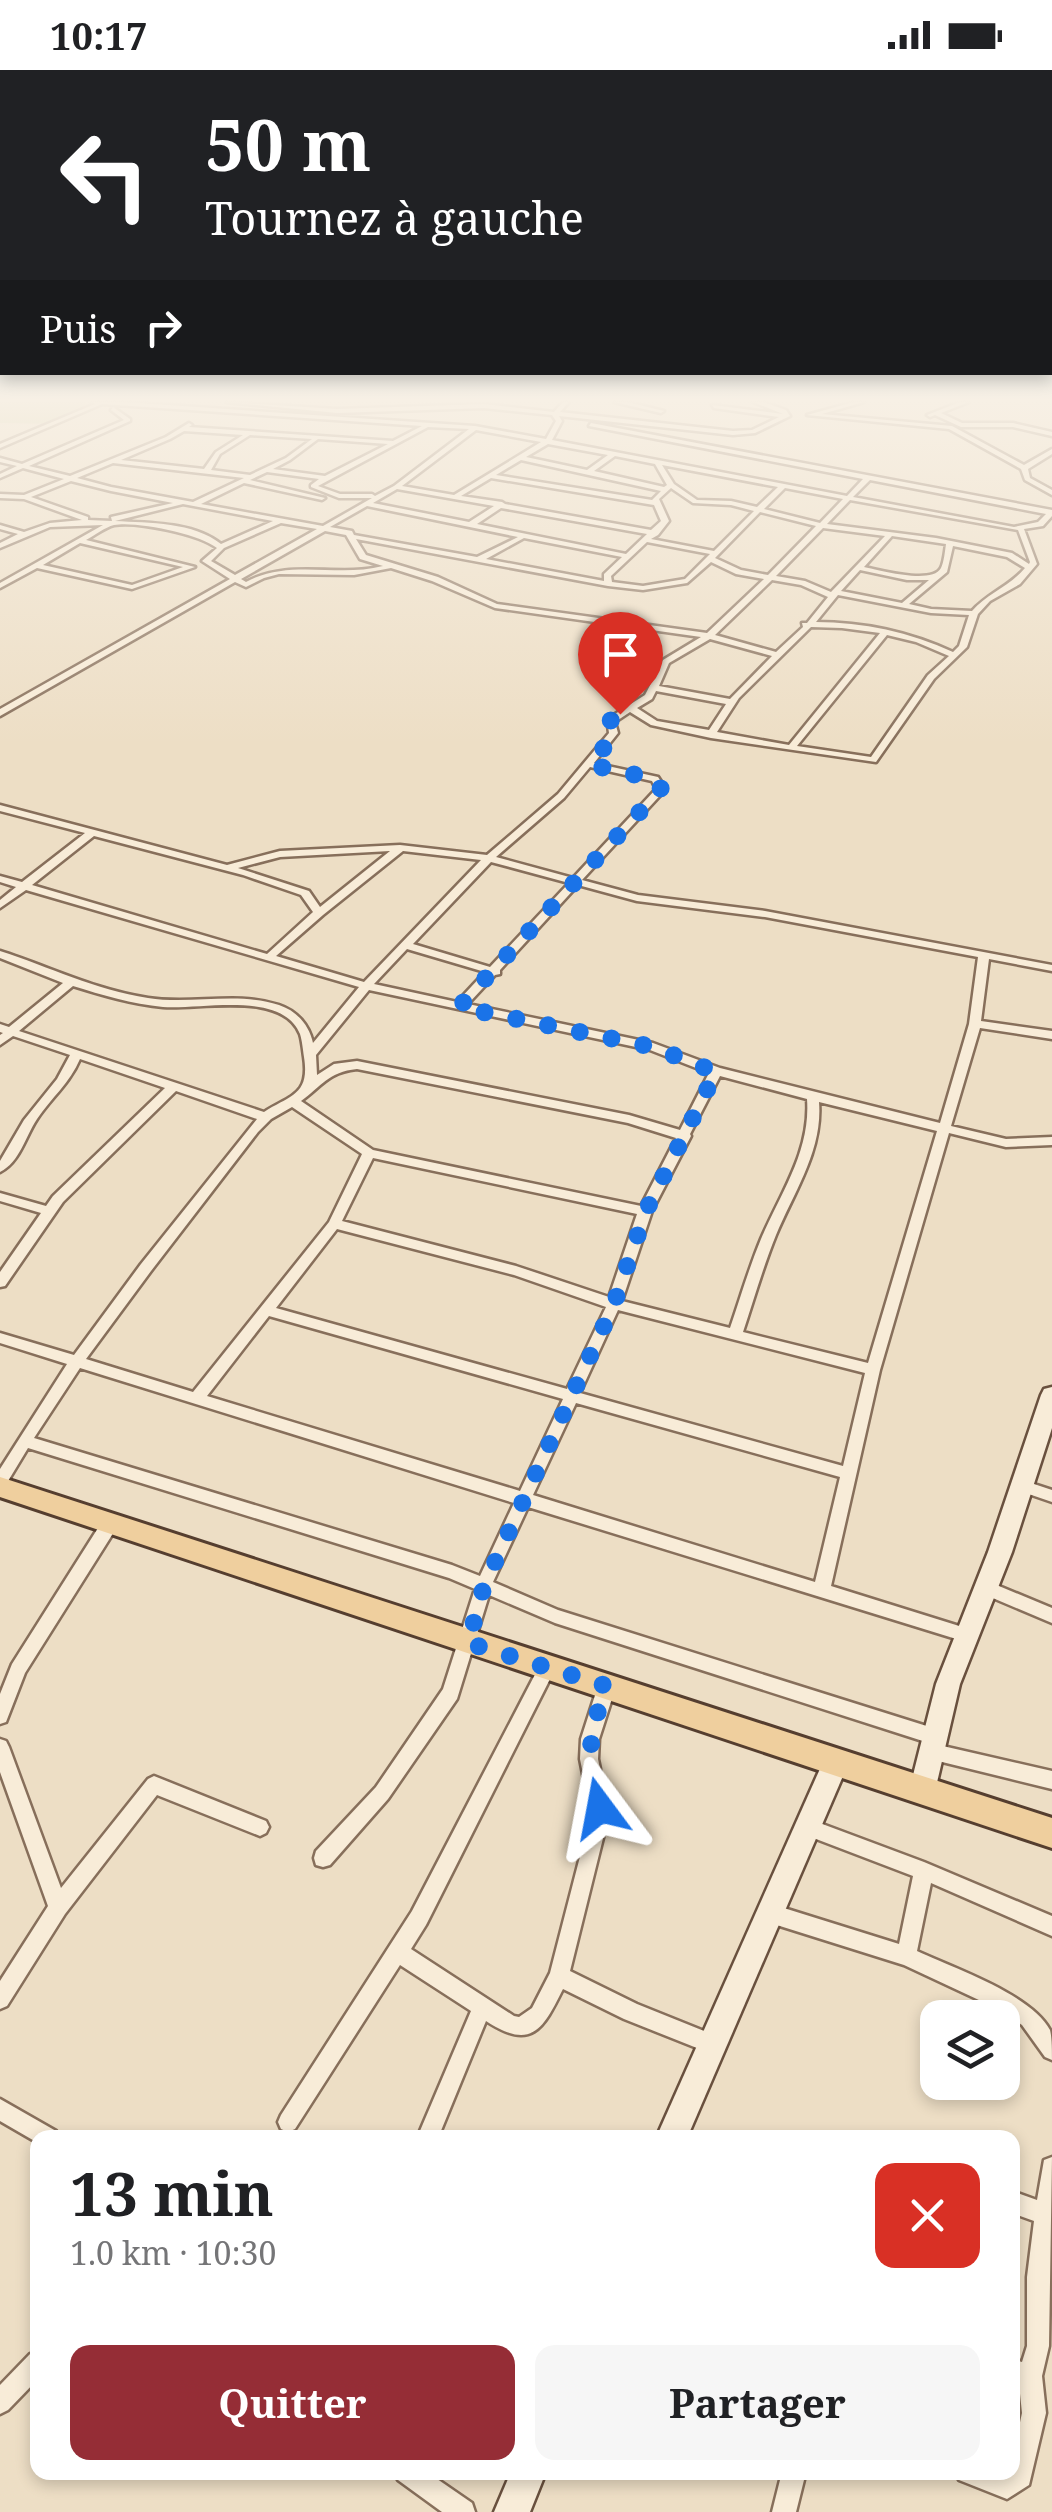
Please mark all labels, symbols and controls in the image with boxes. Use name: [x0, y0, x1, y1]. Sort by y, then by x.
text: 10:17: [50, 9, 147, 61]
text: 50 m: [205, 96, 371, 192]
icon: left: [40, 110, 170, 240]
text: Tournez à gauche: [205, 187, 584, 248]
icon: right: [136, 300, 191, 355]
text: Puis: [40, 302, 116, 354]
pin: [578, 612, 663, 715]
icon: arrive: [593, 627, 648, 682]
position arrow: [548, 1756, 652, 1860]
map controls: [920, 2000, 1020, 2100]
button: layers: [920, 2000, 1020, 2100]
text: 13 min: [70, 2152, 274, 2234]
button: close: [875, 2163, 980, 2268]
text: 1.0 km · 10:30: [70, 2231, 276, 2274]
button: Quitter: [70, 2345, 515, 2460]
button: Partager: [535, 2345, 980, 2460]

